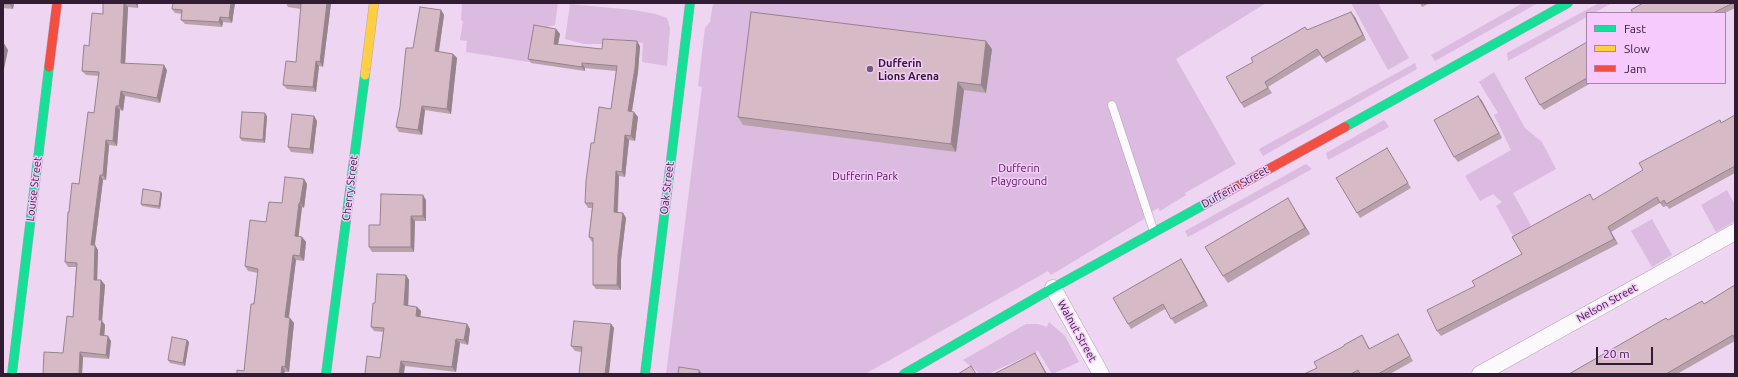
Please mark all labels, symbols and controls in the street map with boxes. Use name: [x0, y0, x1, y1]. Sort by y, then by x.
legend: [1586, 12, 1726, 84]
text: Fast: [1624, 22, 1646, 35]
text: Slow: [1624, 42, 1650, 55]
place label: Dufferin Lions Arena: [878, 56, 939, 82]
text: Jam: [1624, 62, 1646, 75]
marker: Dufferin Lions Arena: [865, 64, 875, 74]
street label: Cherry Street: [339, 154, 361, 222]
street label: Louise Street: [23, 156, 45, 222]
street label: Oak Street: [657, 161, 677, 215]
park label: Dufferin Playground: [991, 161, 1047, 187]
street label: Dufferin Street: [1199, 163, 1271, 211]
park label: Dufferin Park: [832, 169, 898, 183]
street label: Nelson Street: [1574, 281, 1640, 325]
street label: Walnut Street: [1055, 298, 1099, 364]
scale bar: [1598, 339, 1655, 365]
text: 20 m: [1603, 347, 1630, 360]

